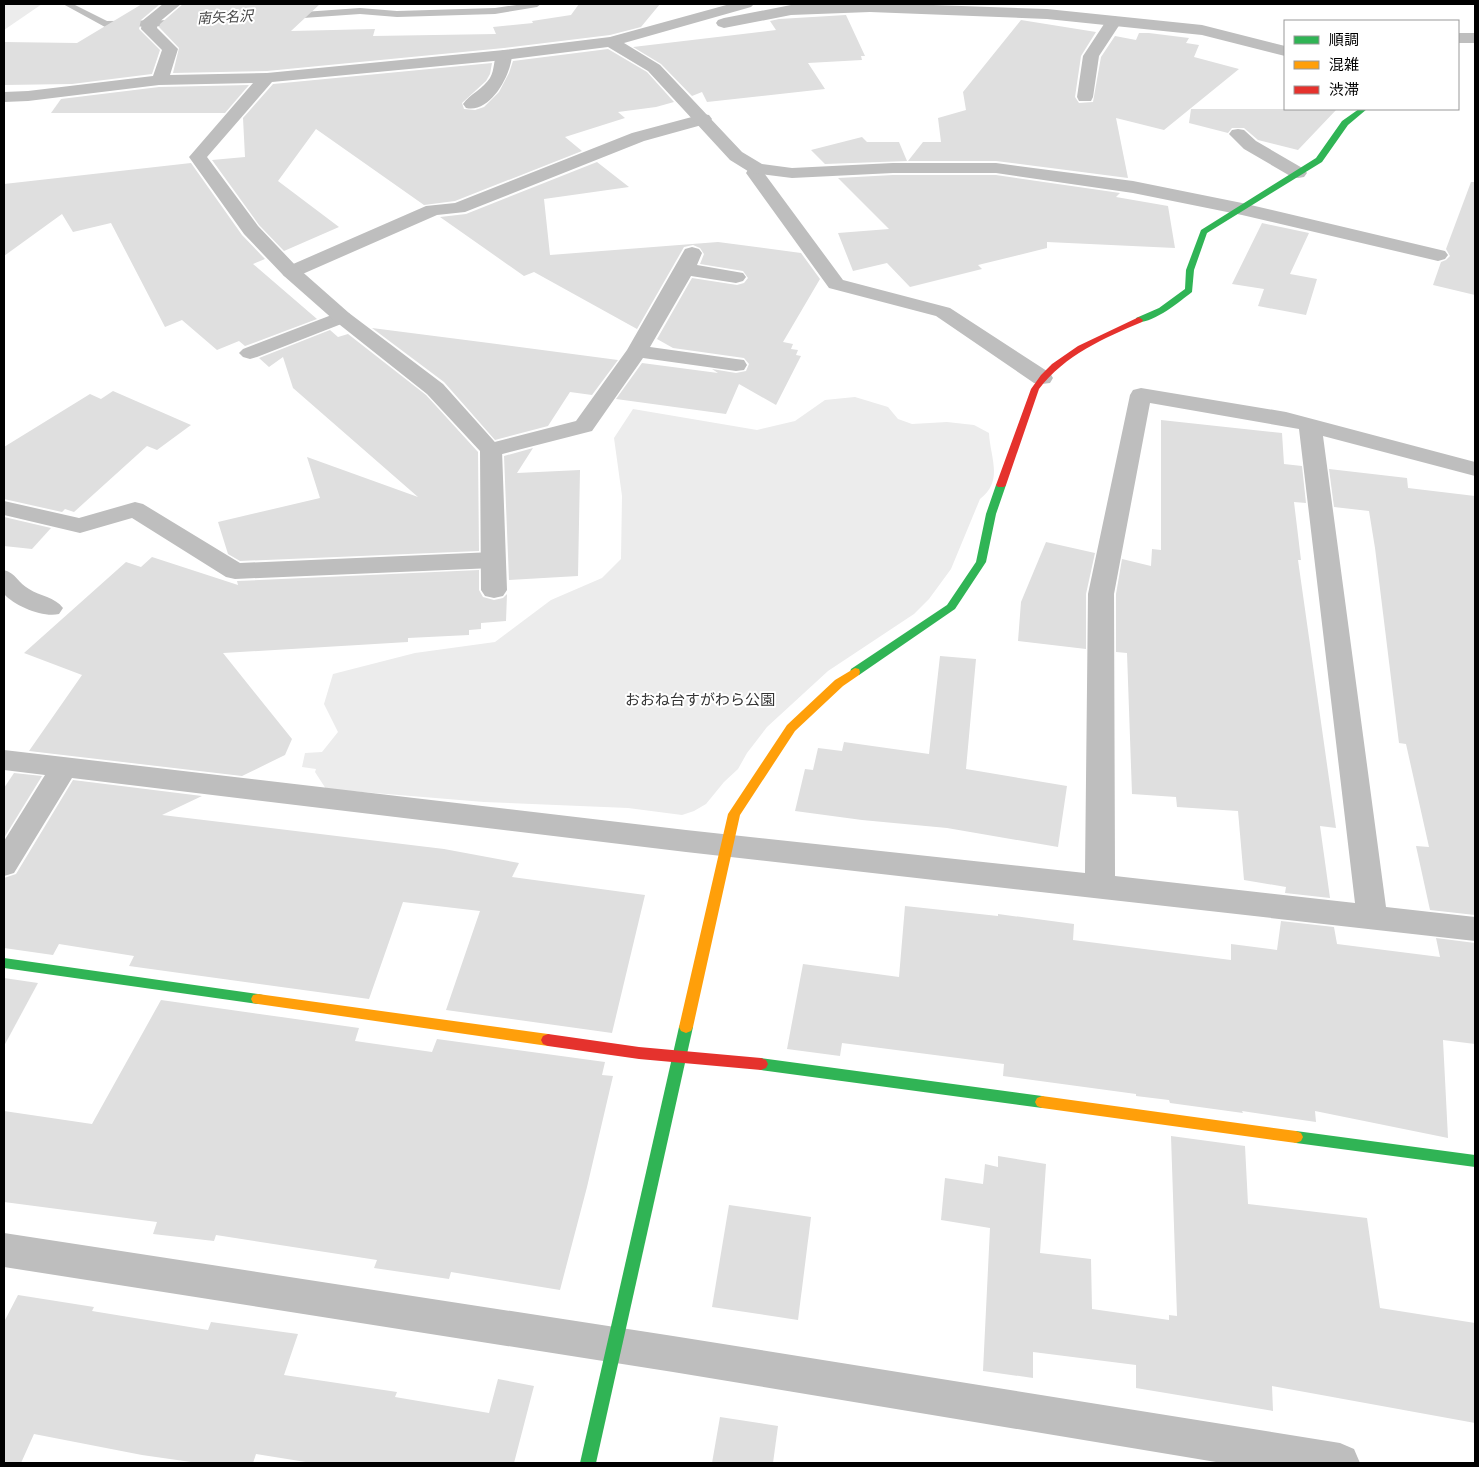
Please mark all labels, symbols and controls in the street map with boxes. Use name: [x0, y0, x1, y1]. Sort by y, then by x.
water label: 南矢名沢: [197, 8, 255, 26]
legend: [1284, 20, 1459, 110]
text: 順調: [1329, 33, 1359, 48]
text: 混雑: [1329, 57, 1359, 73]
text: 渋滞: [1329, 82, 1359, 98]
park label: おおね台すがわら公園: [625, 692, 775, 708]

